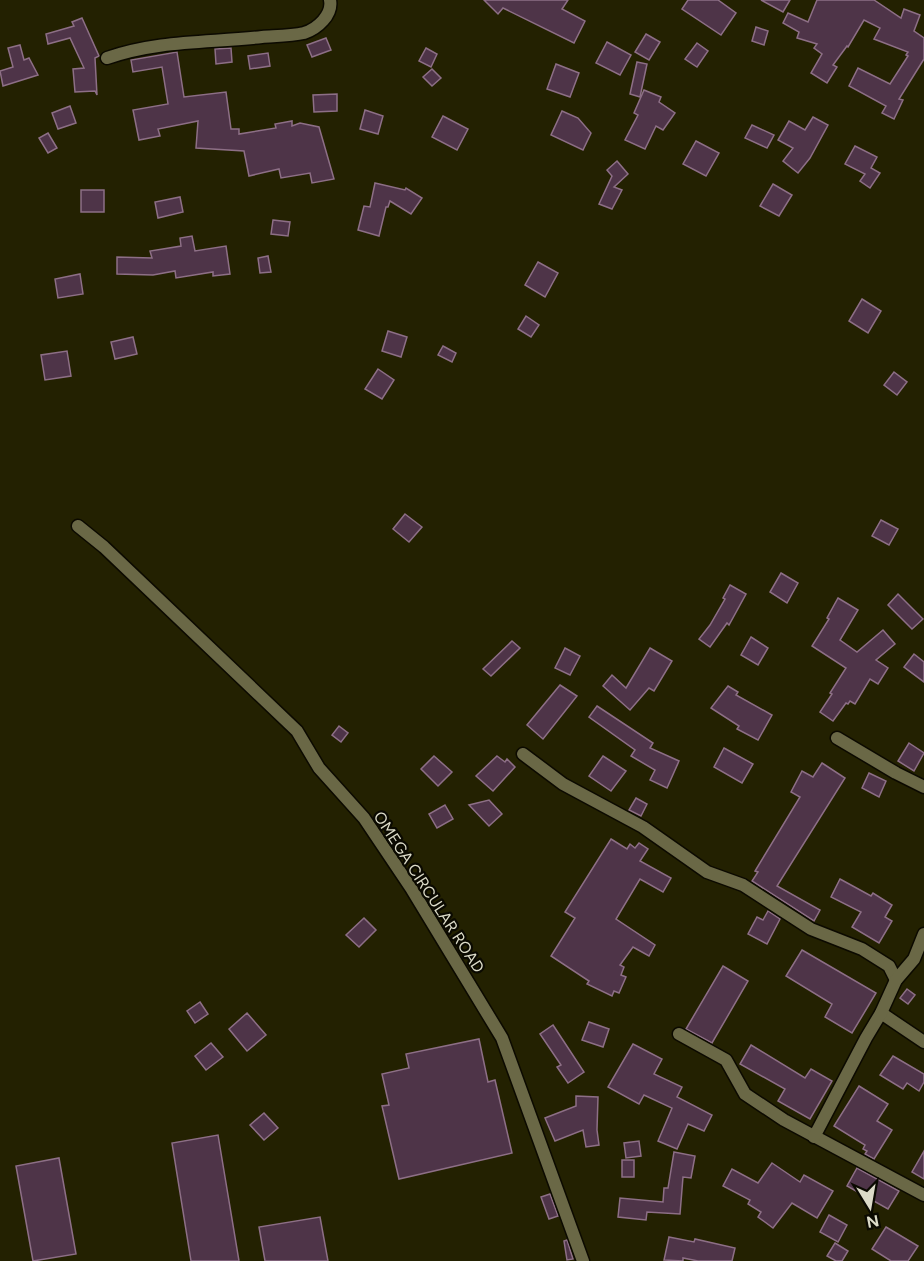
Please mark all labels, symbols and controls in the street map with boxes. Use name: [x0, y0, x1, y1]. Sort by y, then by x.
street label: OMEGA CIRCULAR ROAD: [370, 808, 488, 976]
north arrow: [840, 1177, 900, 1237]
text: N: [865, 1211, 881, 1232]

